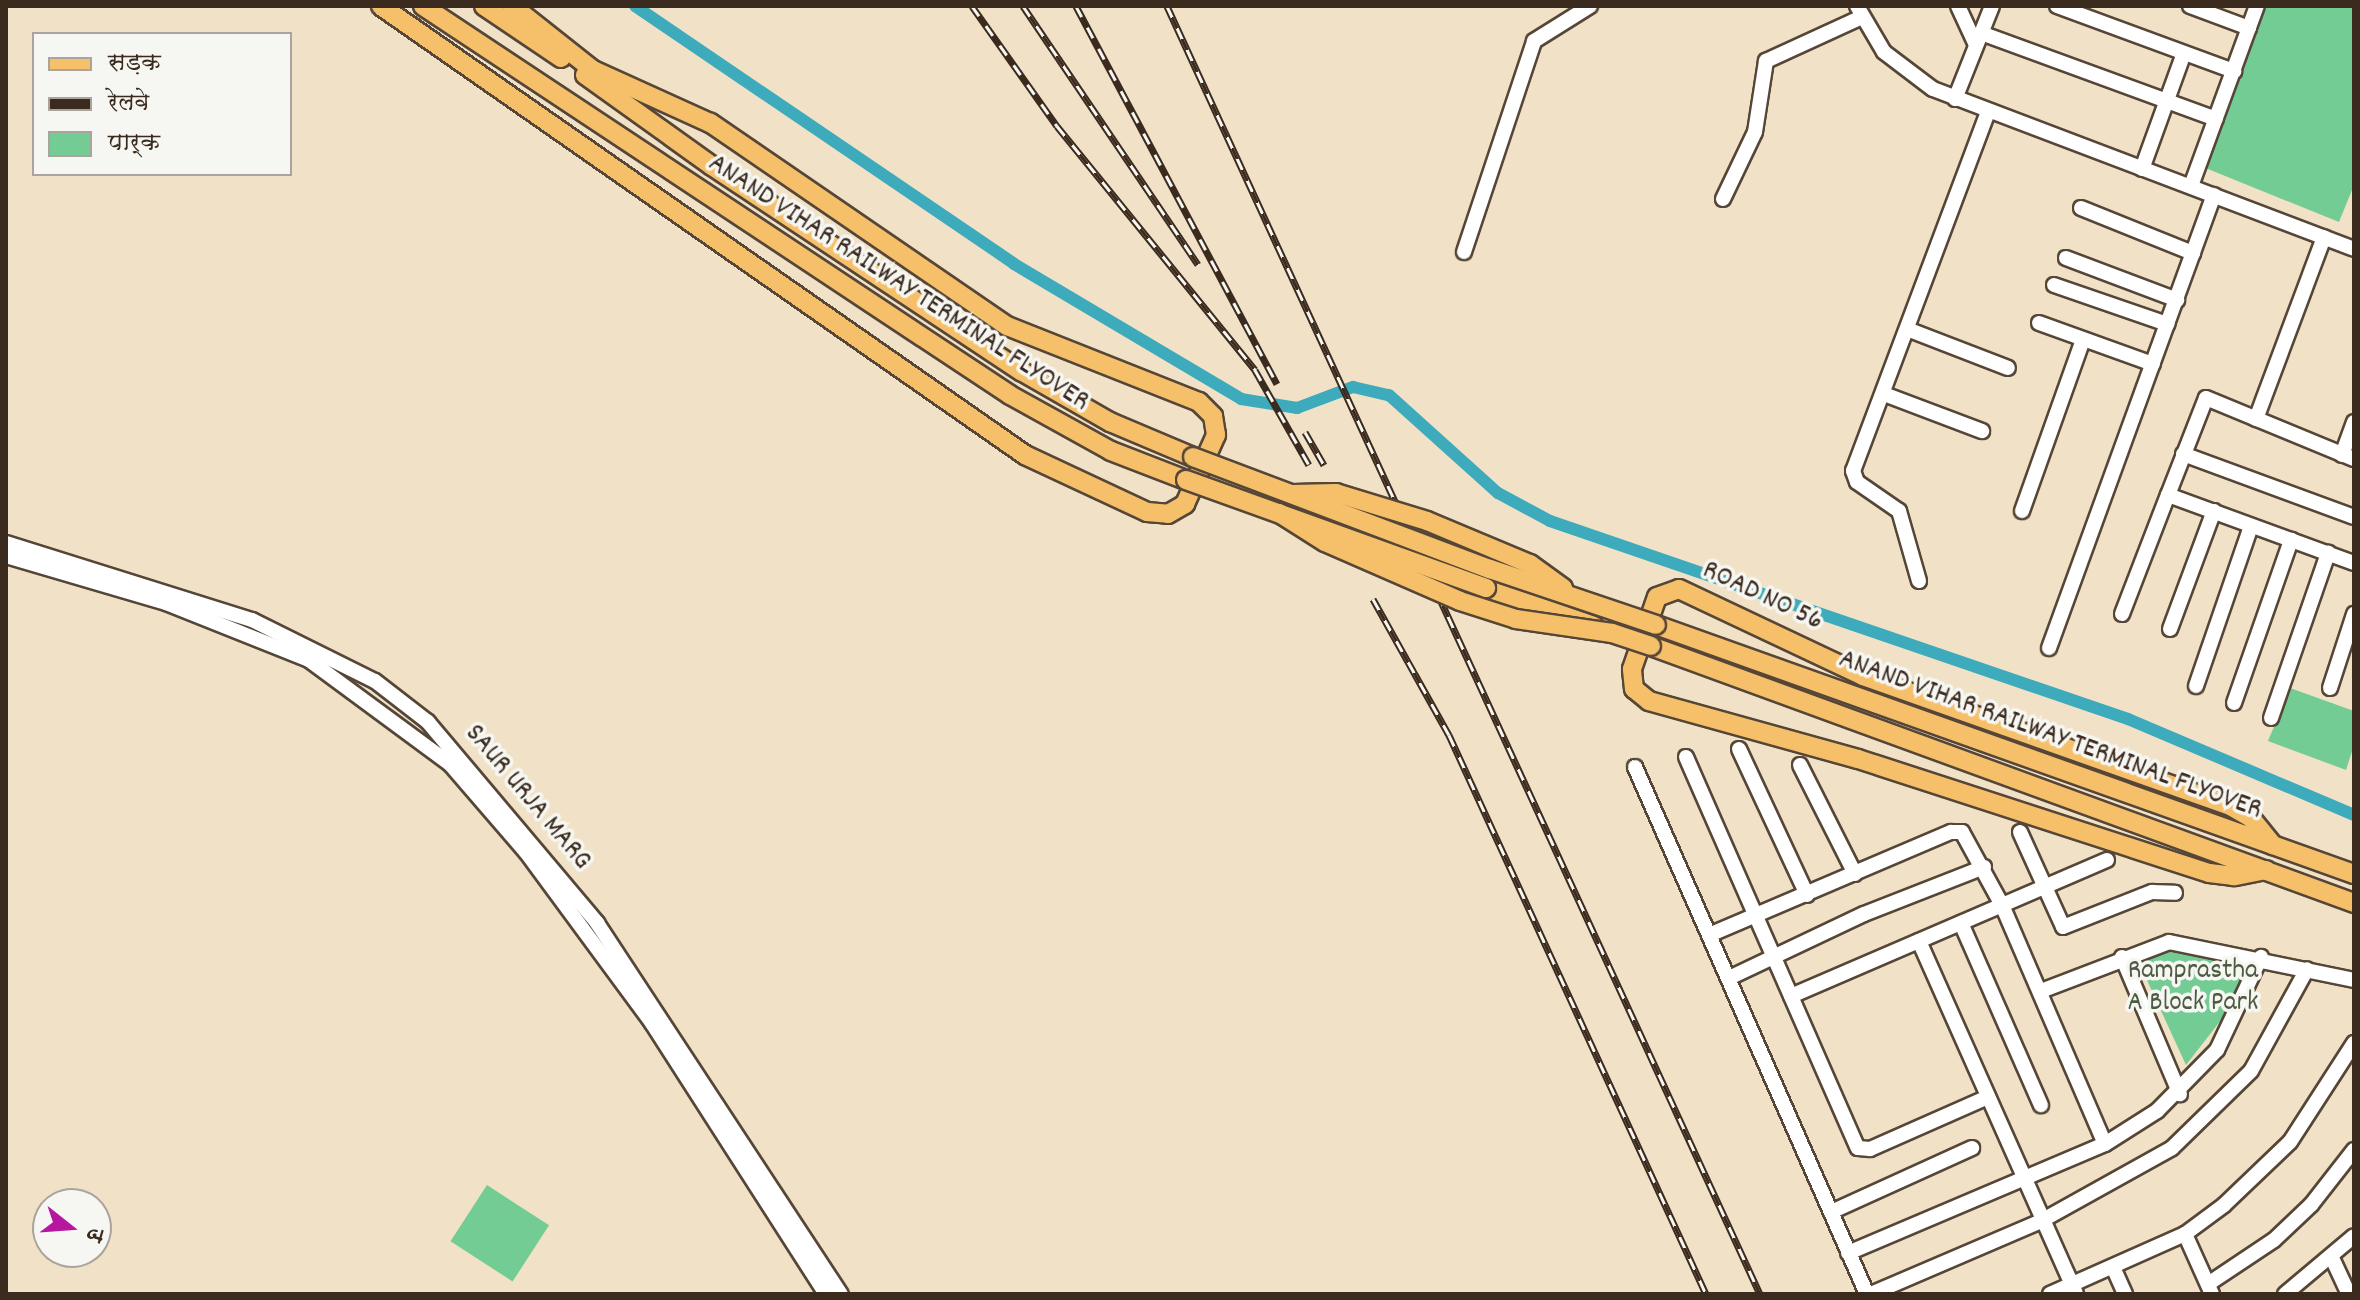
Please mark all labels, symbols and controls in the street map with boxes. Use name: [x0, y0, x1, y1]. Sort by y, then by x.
legend: [32, 32, 292, 176]
text: सड़क: [108, 47, 161, 81]
text: रेलवे: [108, 87, 149, 121]
text: पार्क: [108, 127, 160, 161]
street label: ANAND VIHAR RAILWAY TERMINAL FLYOVER: [701, 148, 1095, 420]
street label: ROAD NO 56: [1697, 555, 1827, 639]
street label: ANAND VIHAR RAILWAY TERMINAL FLYOVER: [1834, 644, 2266, 828]
street label: SAUR URJA MARG: [456, 718, 598, 878]
park label: Ramprastha A Block Park: [2128, 955, 2258, 1021]
north arrow: [32, 1188, 112, 1268]
text: उ: [77, 1224, 110, 1245]

